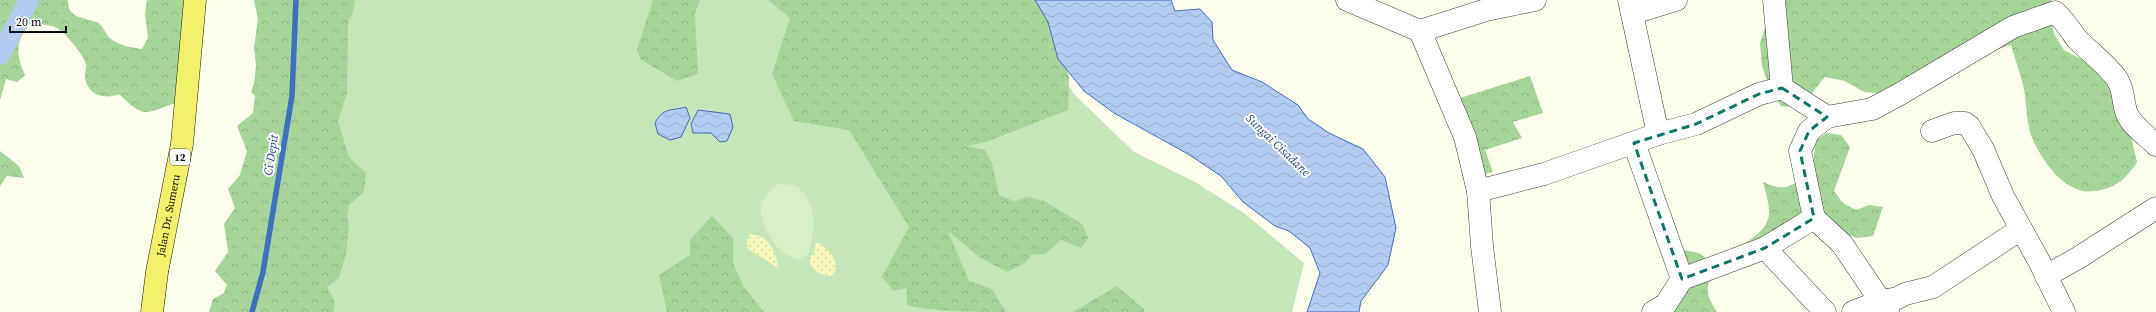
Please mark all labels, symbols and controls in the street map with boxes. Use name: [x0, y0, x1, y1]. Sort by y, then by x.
scale bar: [10, 8, 66, 34]
text: 20 m: [16, 14, 42, 30]
water label: Sungai Cisadane: [1243, 110, 1314, 180]
water label: Ci Depit: [260, 133, 282, 176]
road number: 12: [170, 149, 190, 165]
street label: Jalan Dr. Sumeru: [153, 173, 184, 259]

